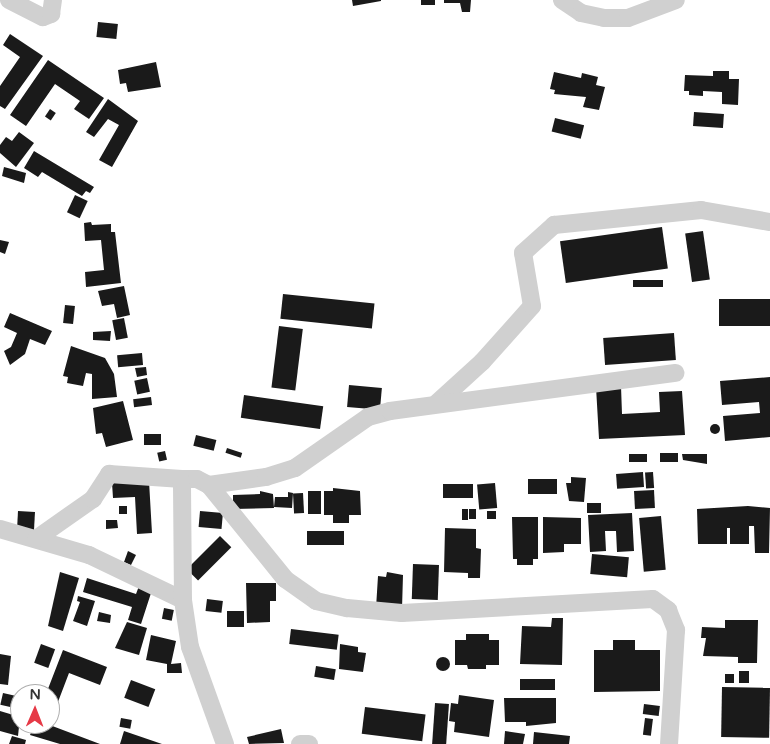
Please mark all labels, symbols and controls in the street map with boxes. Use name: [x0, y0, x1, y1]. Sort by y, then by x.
north arrow: [10, 684, 60, 734]
text: N: [29, 686, 41, 703]

